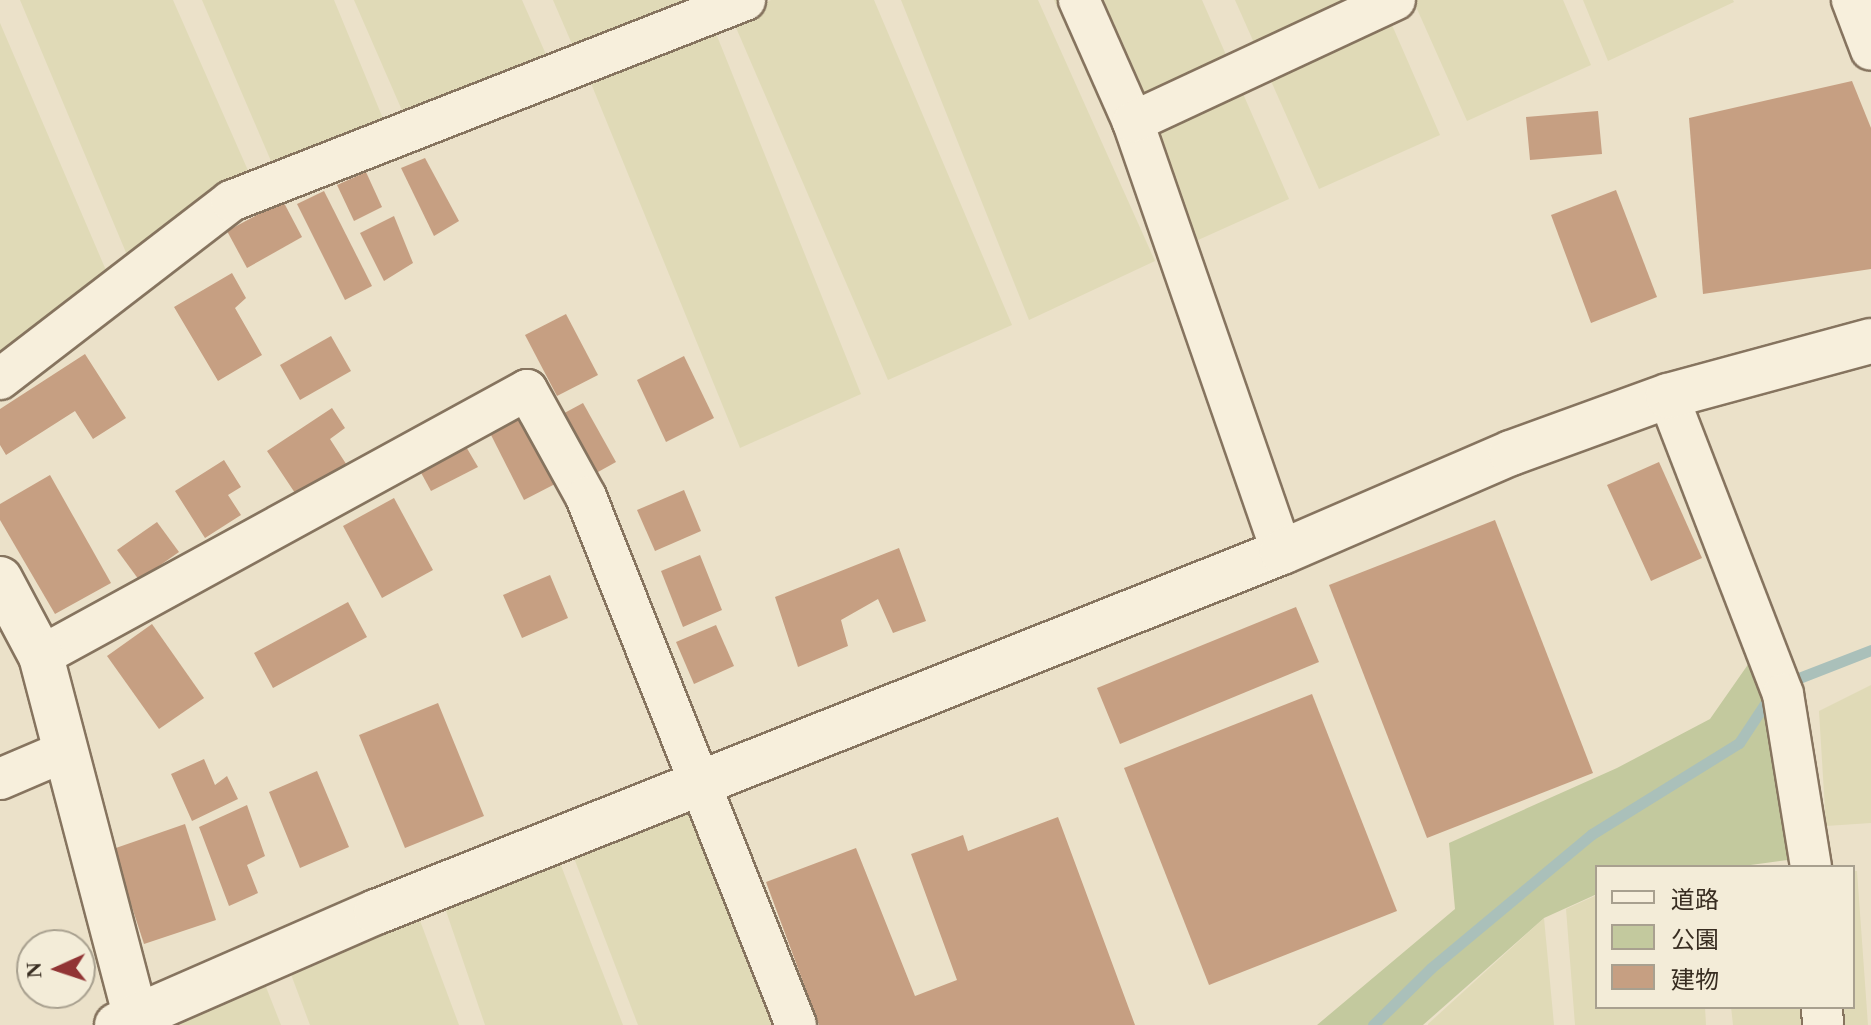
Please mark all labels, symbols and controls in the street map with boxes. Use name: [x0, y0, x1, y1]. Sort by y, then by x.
legend: [1595, 865, 1855, 1009]
text: 道路: [1671, 887, 1719, 913]
text: 公園: [1671, 927, 1719, 953]
north arrow: [16, 929, 96, 1009]
text: N: [21, 962, 46, 979]
text: 建物: [1671, 967, 1719, 993]

